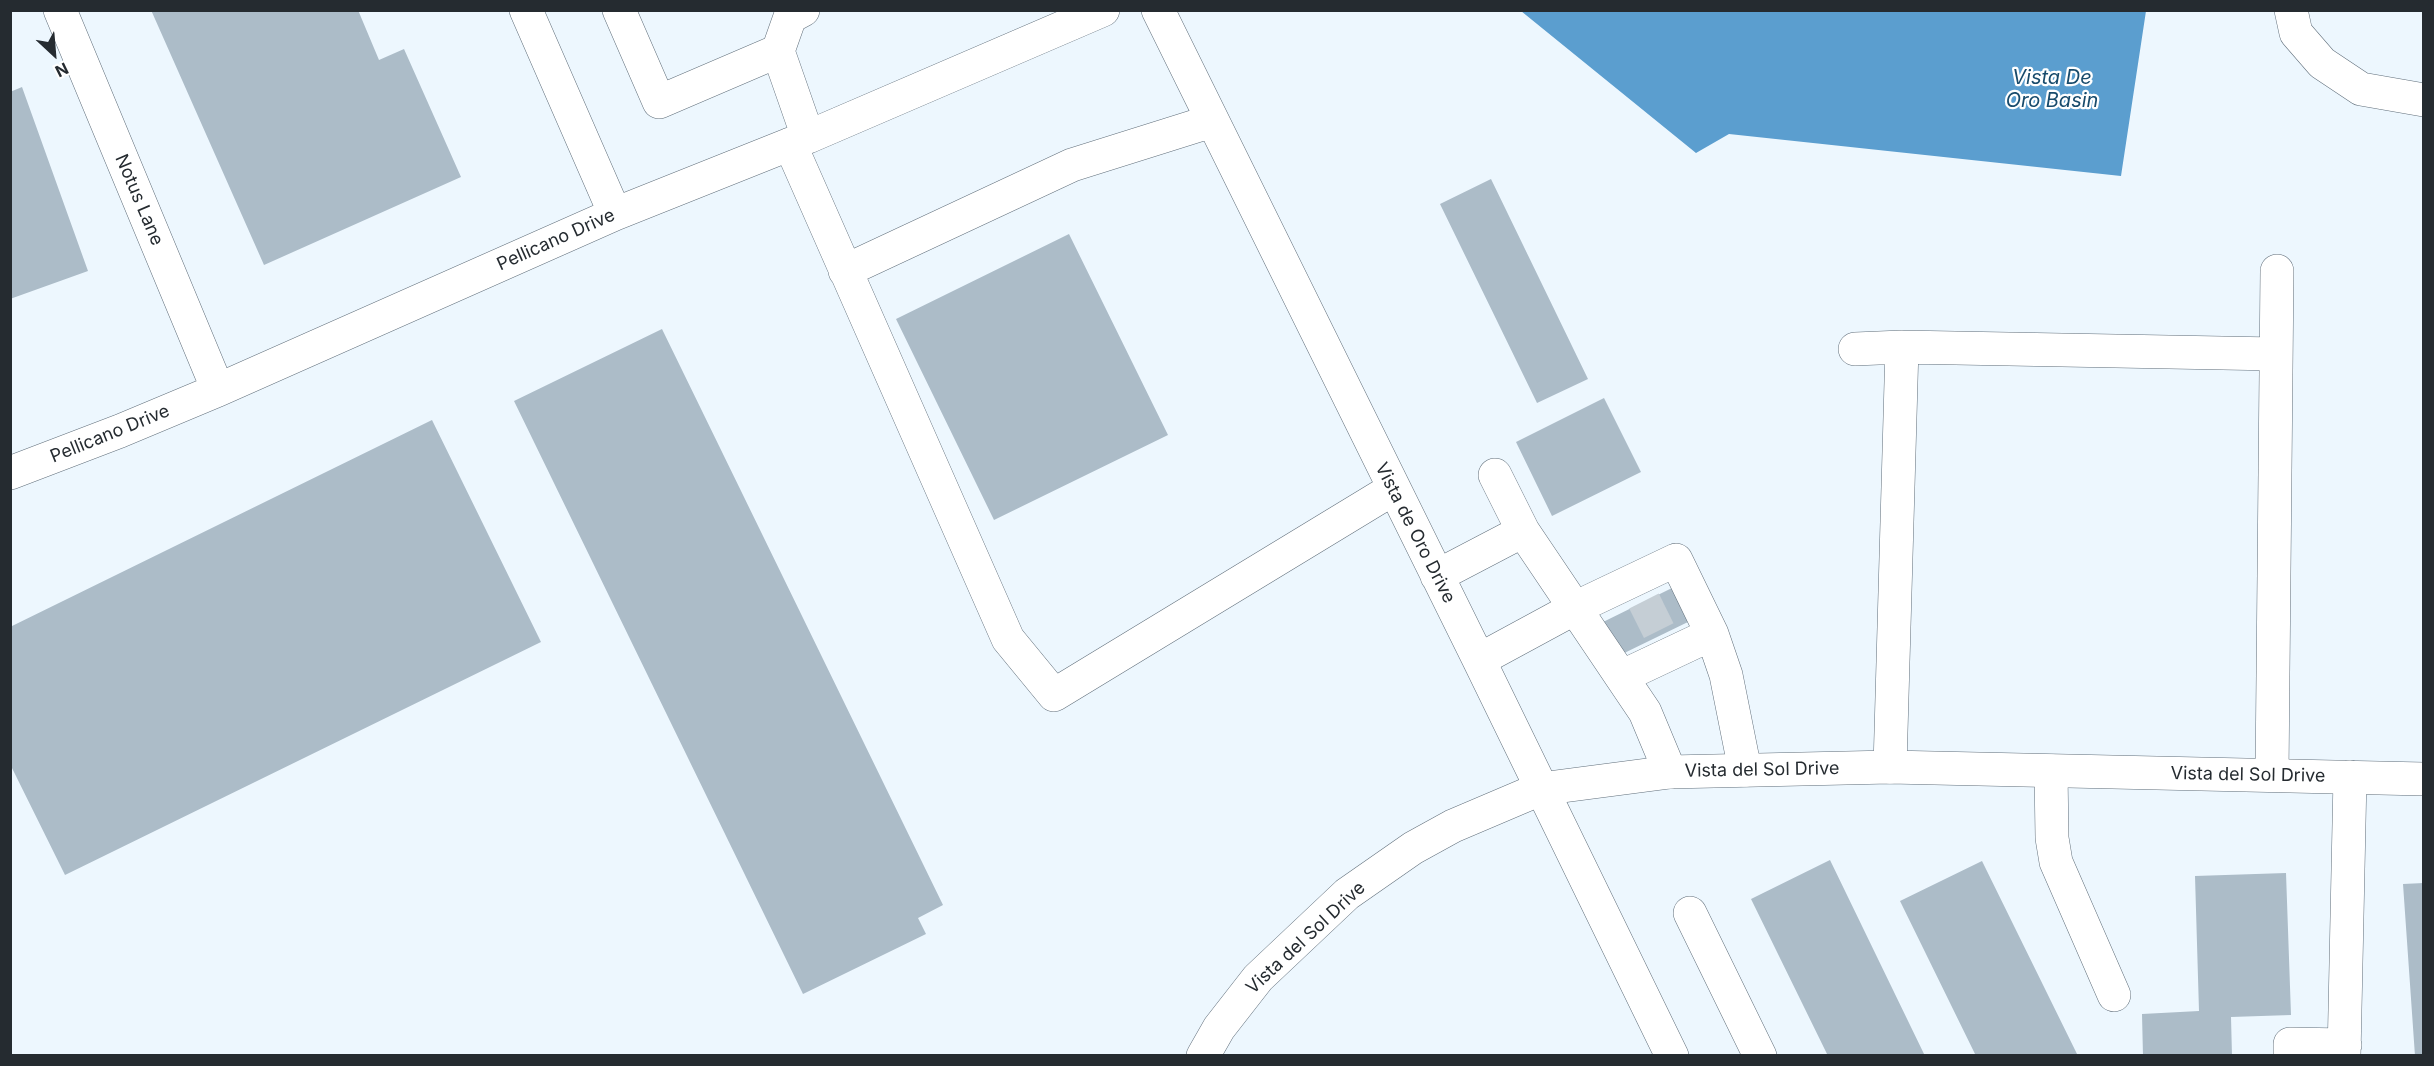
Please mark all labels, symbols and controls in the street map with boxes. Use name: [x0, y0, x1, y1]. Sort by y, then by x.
north arrow: [24, 24, 84, 84]
text: N: [52, 59, 72, 82]
water label: Vista De Oro Basin: [2006, 66, 2098, 113]
street label: Notus Lane: [110, 151, 168, 249]
street label: Pellicano Drive: [494, 204, 618, 276]
street label: Pellicano Drive: [47, 400, 173, 468]
street label: Vista de Oro Drive: [1370, 459, 1460, 607]
street label: Vista del Sol Drive: [1684, 758, 1840, 782]
street label: Vista del Sol Drive: [2170, 763, 2326, 787]
street label: Vista del Sol Drive: [1242, 877, 1370, 999]

